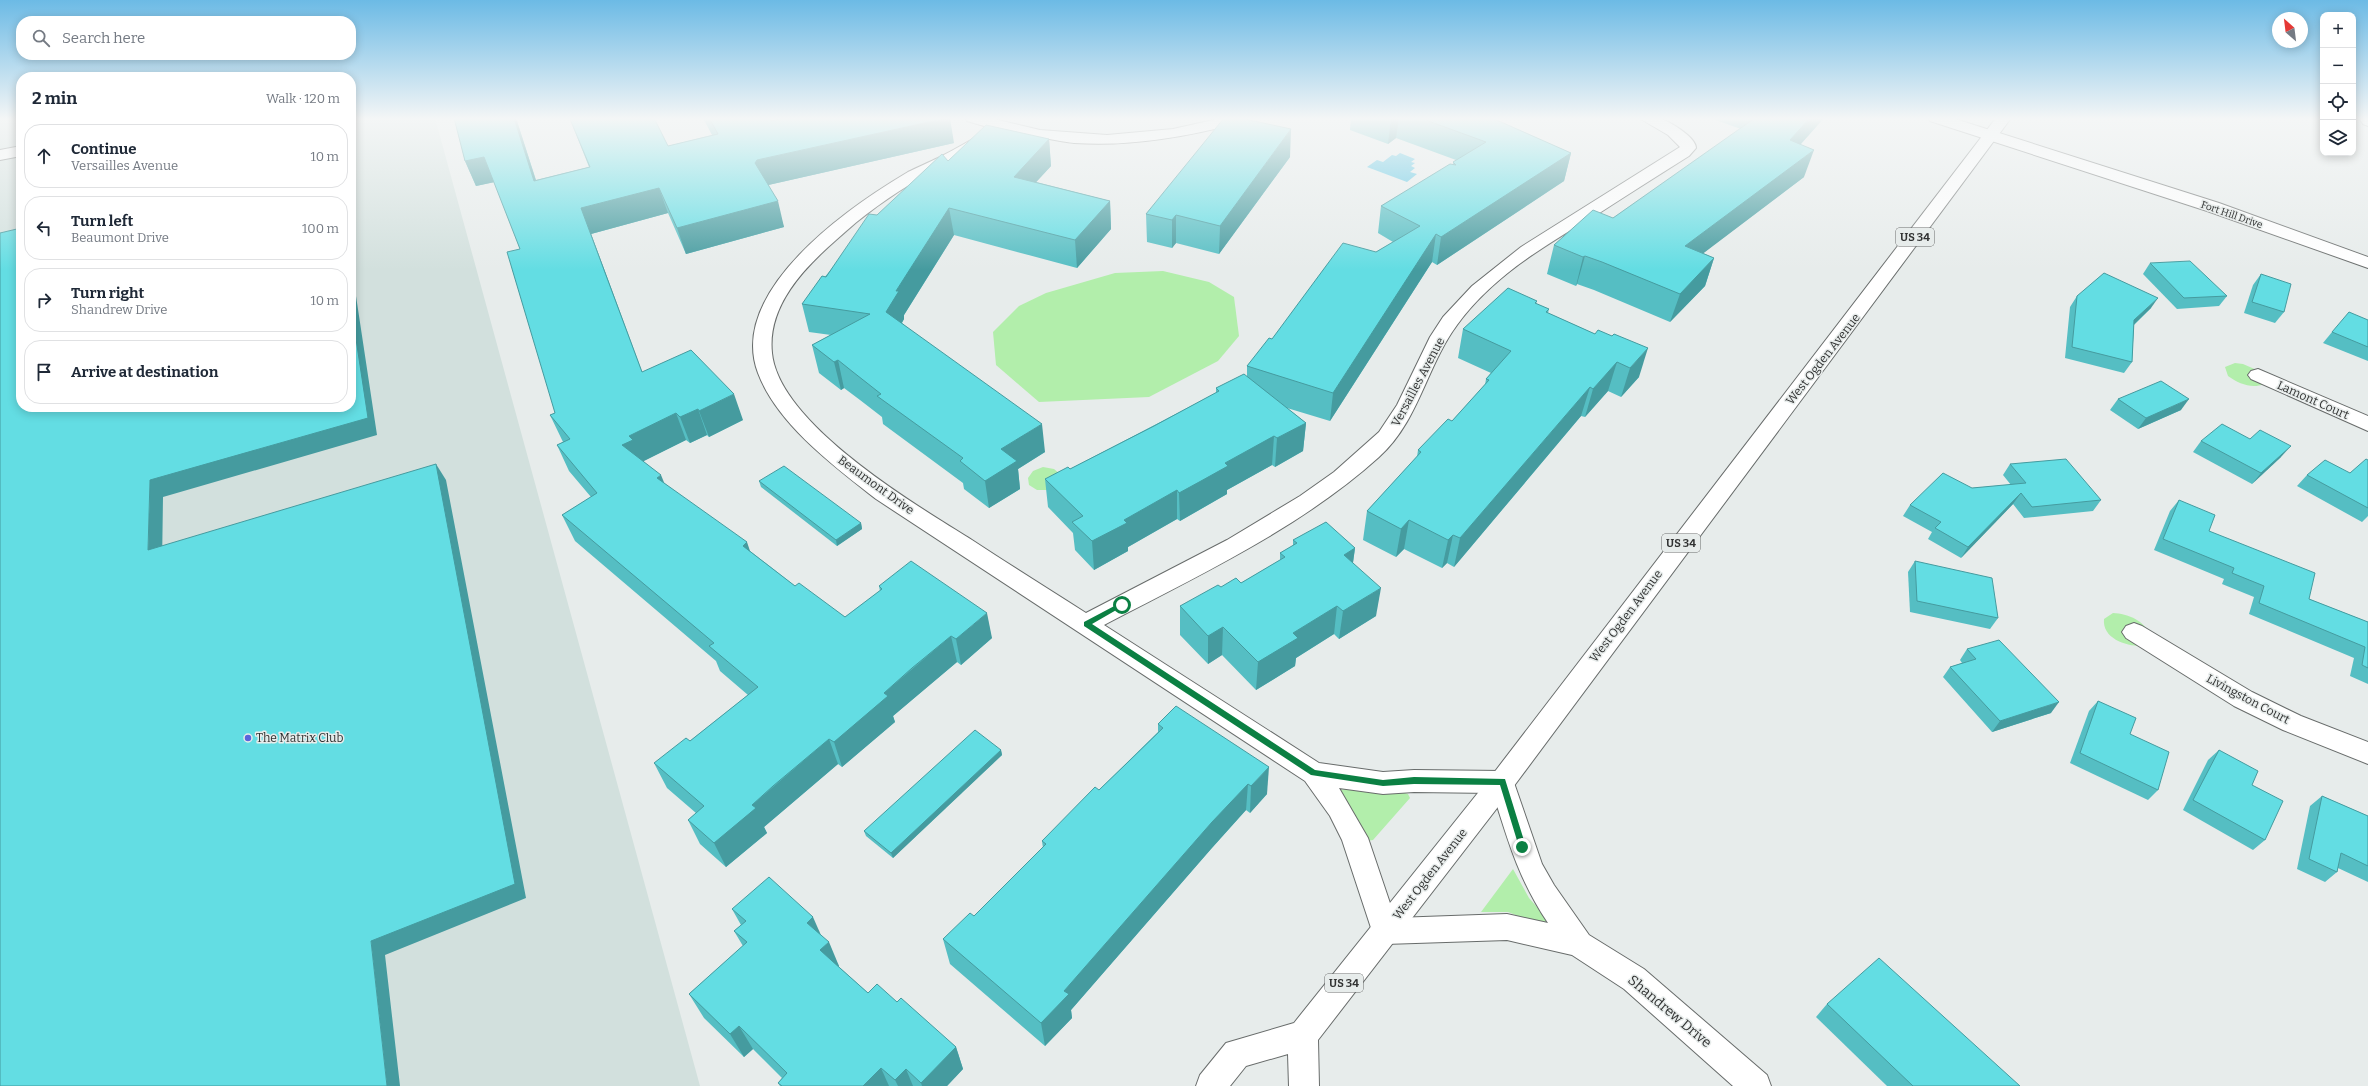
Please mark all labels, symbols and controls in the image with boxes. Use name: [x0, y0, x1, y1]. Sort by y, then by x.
north arrow: [2272, 12, 2308, 48]
map controls: [2320, 12, 2356, 156]
button: +: [2320, 12, 2356, 48]
search box: [16, 16, 356, 60]
icon: search: [30, 27, 52, 49]
text: Search here: [62, 29, 145, 47]
button: −: [2320, 48, 2356, 84]
button: locate: [2320, 84, 2356, 120]
text: 2 min: [32, 88, 77, 109]
text: Walk · 120 m: [266, 91, 340, 106]
button: layers: [2320, 120, 2356, 156]
text: Continue: [71, 140, 137, 158]
icon: ahead: [33, 145, 55, 167]
text: 10 m: [310, 149, 339, 164]
text: Versailles Avenue: [71, 158, 178, 173]
street label: Fort Hill Drive: [2199, 199, 2264, 231]
text: Turn left: [71, 212, 133, 230]
icon: left: [33, 217, 55, 239]
text: 100 m: [302, 221, 339, 236]
road number: US 34: [1896, 228, 1934, 246]
text: Beaumont Drive: [71, 230, 169, 245]
text: Turn right: [71, 284, 144, 302]
icon: right: [33, 289, 55, 311]
text: 10 m: [310, 293, 339, 308]
text: Shandrew Drive: [71, 302, 167, 317]
street label: West Ogden Avenue: [1783, 311, 1863, 407]
street label: Versailles Avenue: [1389, 335, 1447, 429]
icon: arrive: [33, 361, 55, 383]
text: Arrive at destination: [71, 363, 218, 381]
street label: Lamont Court: [2275, 378, 2352, 422]
street label: Beaumont Drive: [835, 453, 917, 517]
road number: US 34: [1662, 534, 1700, 552]
street label: West Ogden Avenue: [1587, 567, 1665, 665]
route start: [1113, 596, 1131, 614]
street label: Livingston Court: [2204, 671, 2292, 727]
place label: The Matrix Club: [256, 731, 344, 745]
marker: The Matrix Club: [243, 733, 253, 743]
street label: West Ogden Avenue: [1390, 826, 1470, 922]
route end: [1513, 838, 1531, 856]
street label: Shandrew Drive: [1624, 972, 1715, 1051]
road number: US 34: [1325, 974, 1363, 992]

